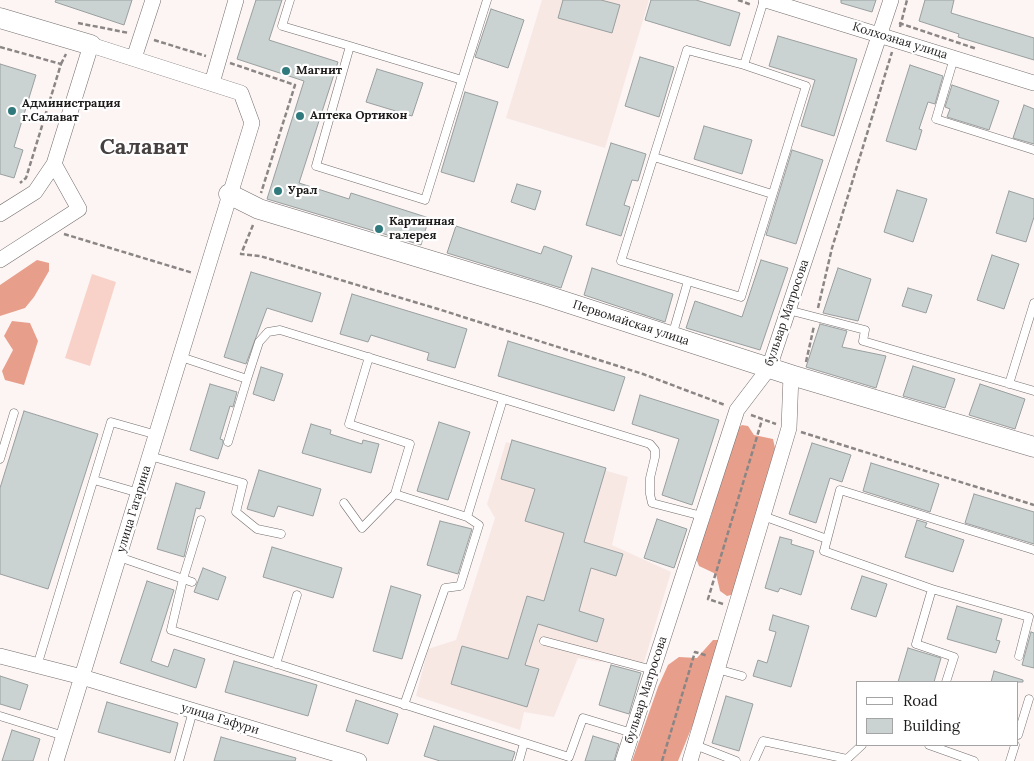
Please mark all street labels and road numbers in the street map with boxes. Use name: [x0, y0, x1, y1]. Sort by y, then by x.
street label: Колхозная улица: [851, 20, 949, 62]
street label: бульвар Матросова: [762, 258, 812, 368]
street label: Первомайская улица: [571, 297, 691, 349]
street label: улица Гагарина: [114, 464, 154, 554]
street label: бульвар Матросова: [622, 635, 670, 745]
street label: улица Гафури: [179, 700, 261, 738]

